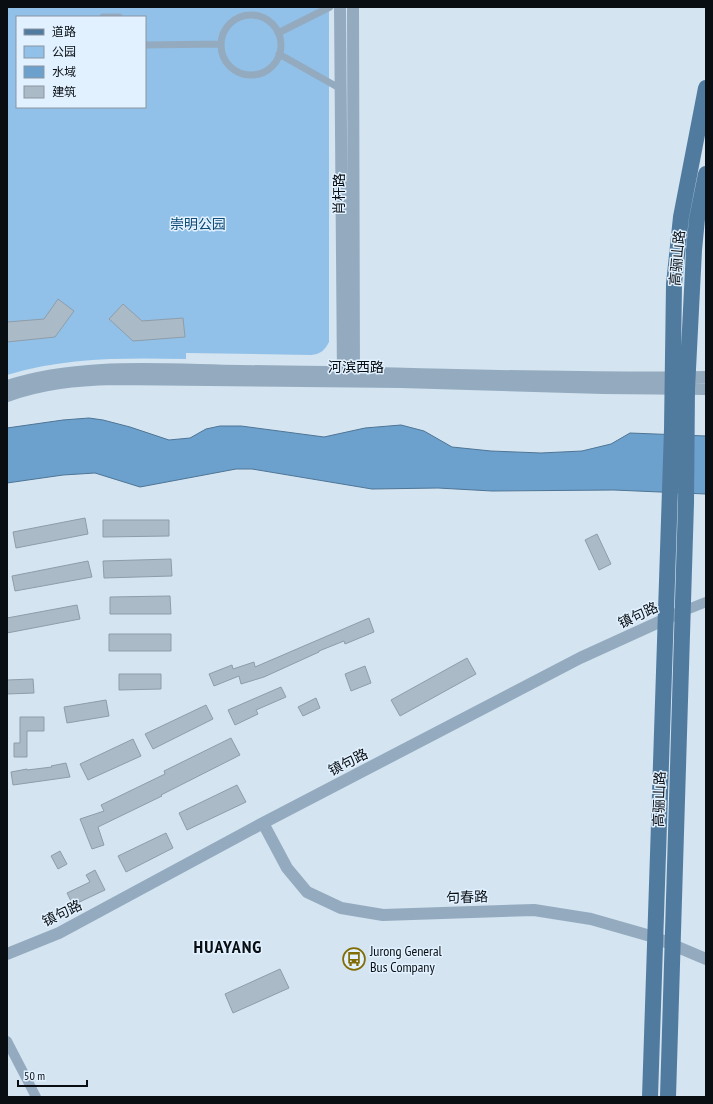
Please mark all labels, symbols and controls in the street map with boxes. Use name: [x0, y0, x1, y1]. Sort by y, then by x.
legend: [16, 16, 146, 108]
text: 道路: [52, 24, 76, 39]
text: 公园: [52, 44, 76, 59]
text: 水域: [52, 64, 76, 79]
text: 建筑: [52, 84, 76, 99]
street label: 肖杆路: [330, 173, 348, 215]
park label: 崇明公园: [170, 215, 226, 233]
street label: 高骊山路: [666, 229, 688, 287]
street label: 河滨西路: [328, 358, 384, 376]
street label: 镇句路: [615, 598, 661, 632]
street label: 镇句路: [325, 744, 371, 780]
street label: 高骊山路: [649, 771, 669, 827]
street label: 句春路: [446, 887, 488, 907]
street label: 镇句路: [39, 896, 85, 930]
district label: HUAYANG: [194, 935, 262, 958]
place label: Jurong General Bus Company: [369, 942, 443, 976]
bus stop icon: Jurong General Bus Company: [341, 946, 367, 972]
scale bar: [18, 1062, 87, 1088]
text: 50 m: [24, 1068, 45, 1083]

